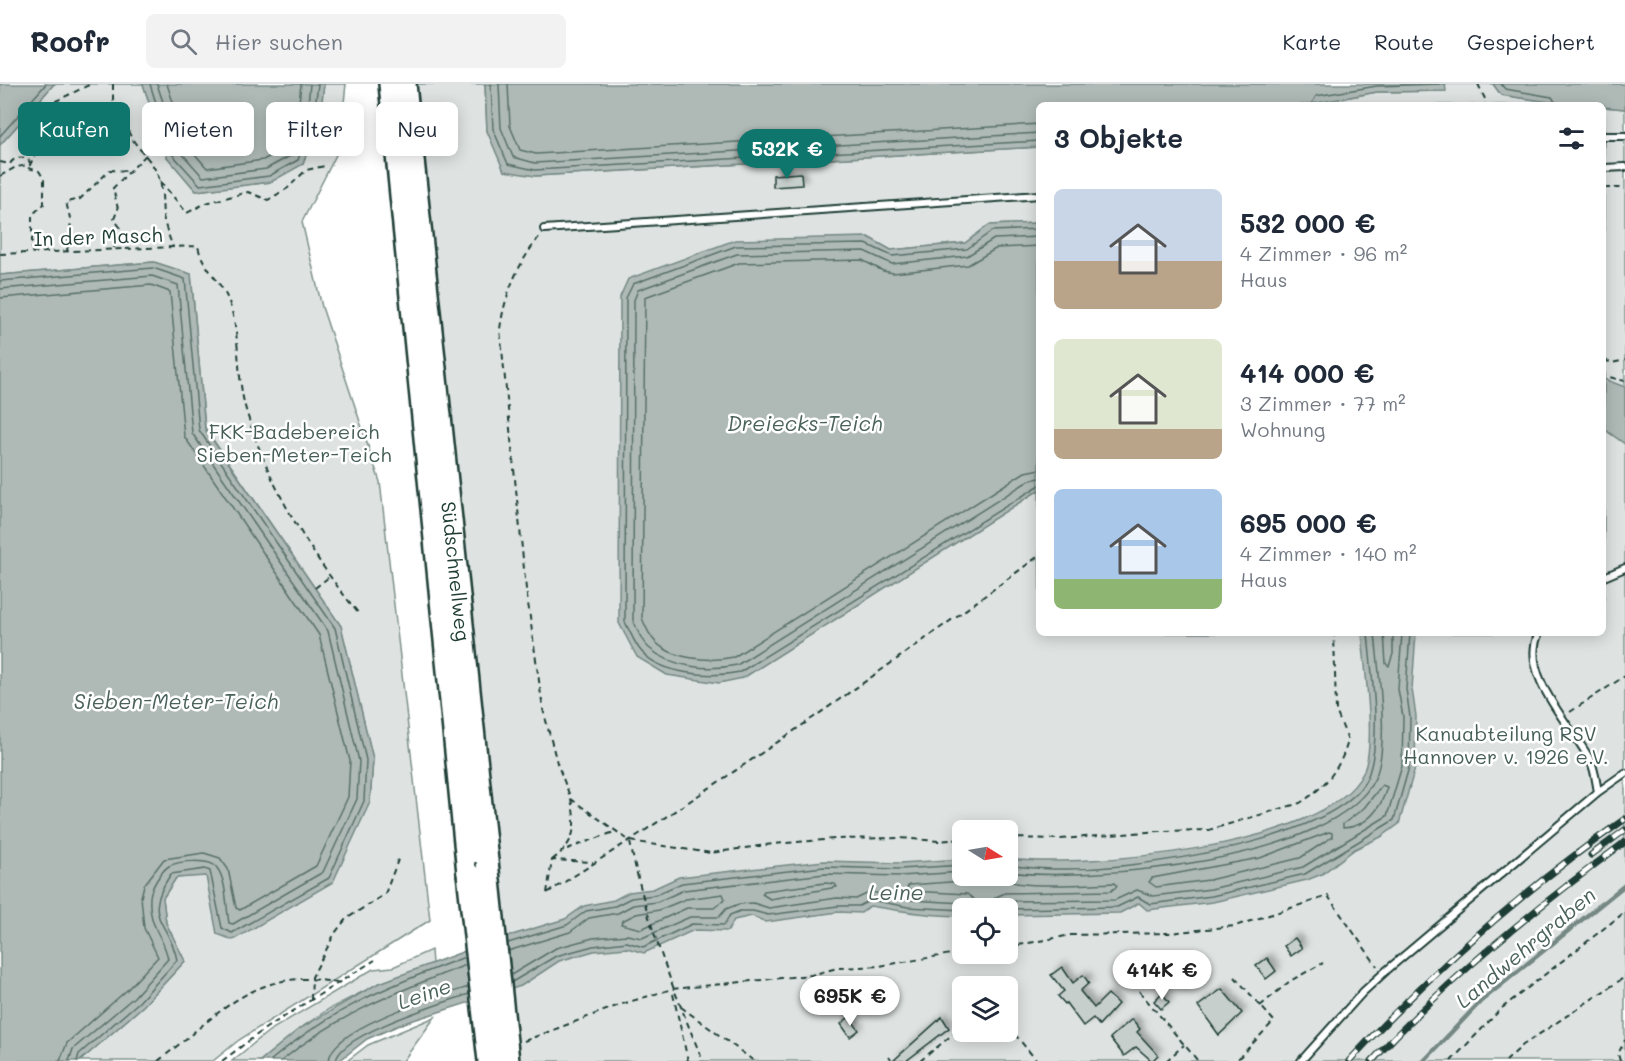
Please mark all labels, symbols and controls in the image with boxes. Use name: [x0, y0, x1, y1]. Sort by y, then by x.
search box: [146, 14, 566, 68]
text: Roofr: [30, 23, 110, 59]
icon: search: [167, 25, 200, 58]
text: Hier suchen: [215, 27, 343, 56]
text: Karte: [1283, 28, 1341, 55]
text: Route: [1374, 28, 1434, 55]
text: Gespeichert: [1467, 28, 1595, 55]
chip: Kaufen: [18, 102, 130, 156]
chip: Mieten: [142, 102, 254, 156]
chip: Filter: [266, 102, 364, 156]
chip: Neu: [376, 102, 458, 156]
text: 3 Objekte: [1054, 121, 1183, 155]
icon: filters: [1555, 122, 1588, 155]
pin: 532K €: [738, 129, 836, 180]
text: 532K €: [751, 135, 823, 161]
text: 532 000 €: [1240, 206, 1375, 240]
icon: home: [1102, 213, 1174, 285]
street label: In der Masch: [33, 221, 163, 251]
text: 4 Zimmer · 96 m²: [1240, 240, 1407, 266]
text: Haus: [1240, 266, 1287, 292]
text: 414 000 €: [1240, 356, 1374, 390]
icon: home: [1102, 363, 1174, 435]
text: 3 Zimmer · 77 m²: [1240, 390, 1406, 416]
water label: Dreiecks-Teich: [727, 409, 883, 436]
text: Wohnung: [1240, 416, 1325, 442]
park label: FKK-Badebereich Sieben-Meter-Teich: [196, 418, 392, 467]
street label: Südschnellweg: [436, 500, 477, 643]
text: 695 000 €: [1240, 506, 1377, 540]
icon: home: [1102, 513, 1174, 585]
text: 4 Zimmer · 140 m²: [1240, 540, 1416, 566]
text: Haus: [1240, 566, 1287, 592]
water label: Sieben-Meter-Teich: [74, 687, 279, 714]
park label: Kanuabteilung RSV Hannover v. 1926 e.V.: [1403, 720, 1609, 769]
north arrow: [952, 820, 1018, 886]
map controls: [952, 820, 1018, 1042]
water label: Leine: [868, 878, 924, 905]
water label: Landwehrgraben: [1449, 881, 1601, 1013]
button: locate: [952, 898, 1018, 964]
pin: 414K €: [1113, 950, 1211, 1001]
text: 414K €: [1127, 956, 1197, 982]
water label: Leine: [394, 971, 454, 1015]
pin: 695K €: [801, 976, 899, 1027]
button: layers: [952, 976, 1018, 1042]
text: 695K €: [814, 982, 886, 1008]

